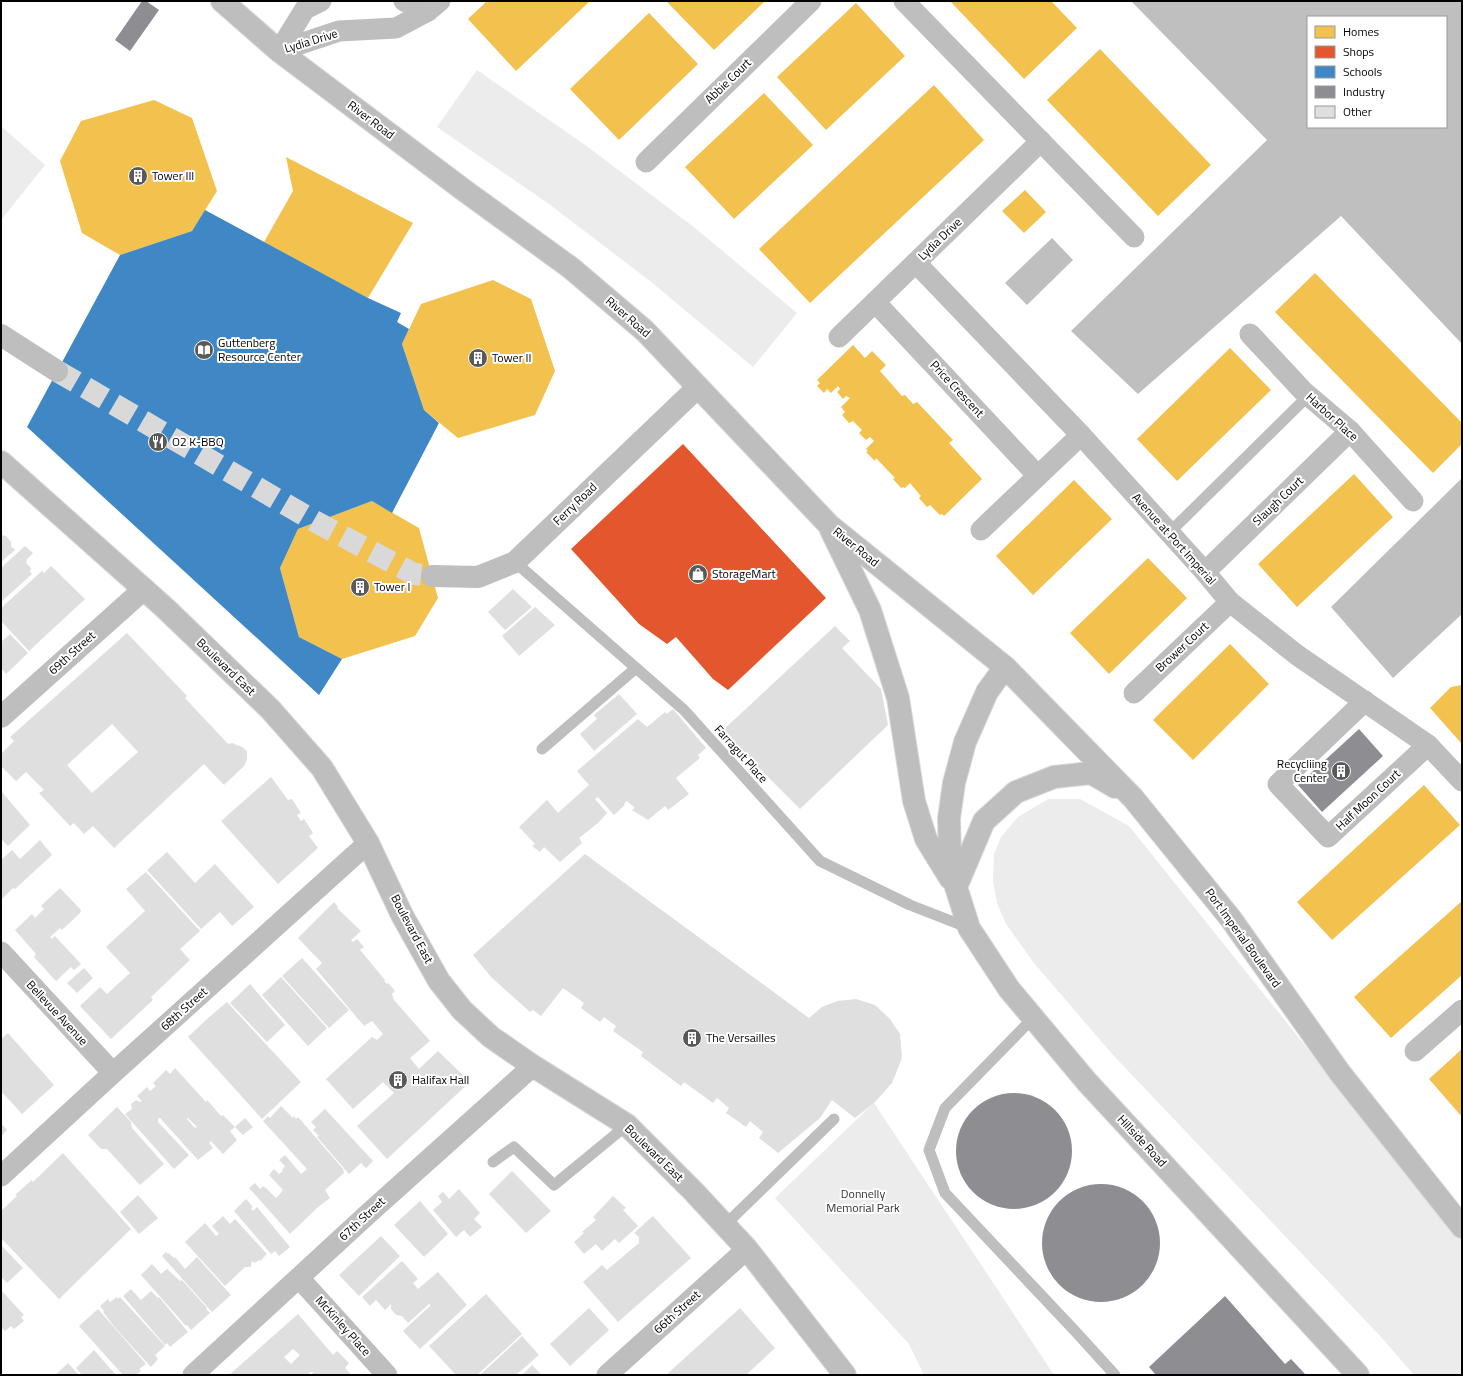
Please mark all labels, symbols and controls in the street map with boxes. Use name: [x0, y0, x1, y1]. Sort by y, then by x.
legend: [1307, 16, 1447, 128]
text: Homes: [1343, 22, 1379, 41]
street label: Lydia Drive: [282, 23, 340, 58]
text: Shops: [1343, 42, 1375, 61]
street label: Abbie Court: [700, 53, 756, 108]
text: Schools: [1343, 62, 1383, 81]
text: Industry: [1343, 82, 1385, 101]
street label: River Road: [344, 96, 399, 144]
text: Other: [1343, 102, 1372, 121]
building icon: Tower III: [127, 165, 149, 187]
place label: Tower III: [152, 166, 194, 185]
street label: Lydia Drive: [913, 213, 966, 264]
street label: River Road: [602, 292, 655, 342]
place label: Guttenberg Resource Center: [218, 333, 301, 366]
library icon: Guttenberg Resource Center: [193, 339, 215, 361]
building icon: Tower II: [467, 347, 489, 369]
place label: Tower II: [492, 348, 531, 367]
street label: Price Crescent: [926, 356, 989, 422]
street label: Harbor Place: [1302, 388, 1363, 445]
restaurant icon: O2 K-BBQ: [147, 431, 169, 453]
place label: O2 K-BBQ: [172, 432, 224, 451]
street label: Slaugh Court: [1248, 471, 1308, 530]
street label: Ferry Road: [548, 478, 601, 530]
street label: Avenue at Port Imperial: [1128, 488, 1221, 589]
street label: River Road: [829, 522, 883, 571]
shop icon: StorageMart: [687, 563, 709, 585]
place label: StorageMart: [712, 564, 777, 583]
building icon: Tower I: [349, 576, 371, 598]
place label: Tower I: [374, 577, 410, 596]
street label: Brower Court: [1151, 616, 1213, 676]
street label: 69th Street: [44, 626, 100, 679]
street label: Boulevard East: [192, 633, 261, 700]
street label: Farragut Place: [710, 720, 773, 787]
place label: Recycliing Center: [1277, 754, 1327, 787]
building icon: Recycliing Center: [1330, 760, 1352, 782]
street label: Half Moon Court: [1331, 764, 1405, 835]
street label: Port Imperial Boulevard: [1201, 884, 1286, 991]
street label: Boulevard East: [386, 891, 439, 967]
street label: Bellevue Avenue: [22, 976, 93, 1050]
street label: 68th Street: [156, 982, 212, 1035]
building icon: The Versailles: [681, 1027, 703, 1049]
place label: The Versailles: [706, 1028, 776, 1047]
building icon: Halifax Hall: [387, 1069, 409, 1091]
place label: Halifax Hall: [412, 1070, 469, 1089]
street label: Hillside Road: [1113, 1110, 1172, 1171]
street label: Boulevard East: [620, 1119, 689, 1186]
park label: Donnelly Memorial Park: [826, 1184, 900, 1217]
street label: 67th Street: [334, 1191, 390, 1245]
street label: 66th Street: [649, 1285, 705, 1338]
street label: McKinley Place: [311, 1291, 376, 1360]

